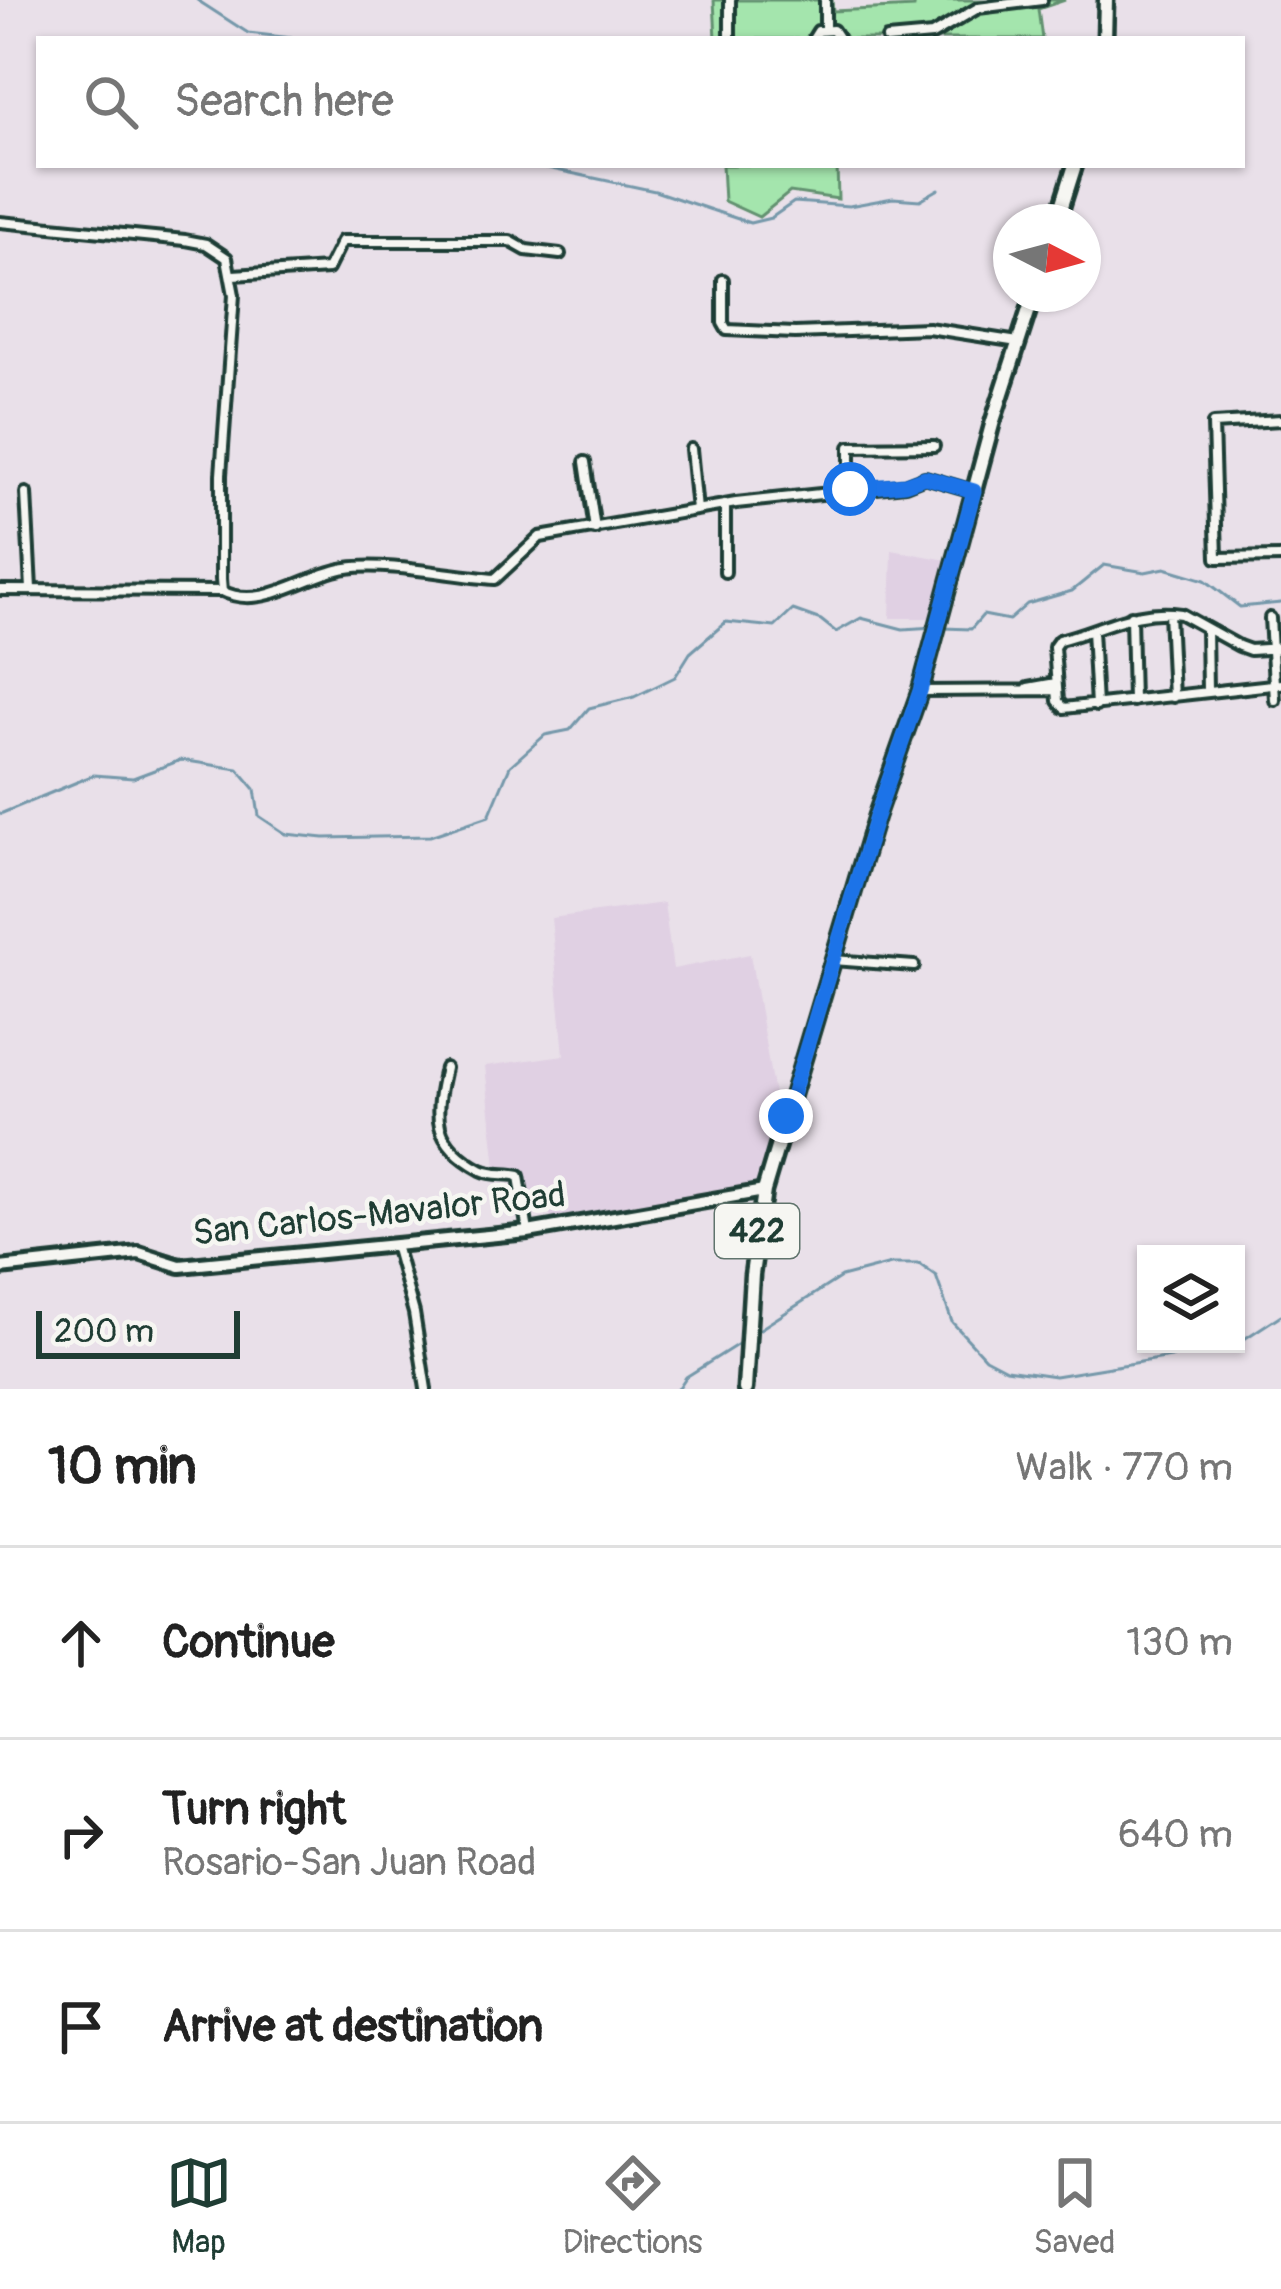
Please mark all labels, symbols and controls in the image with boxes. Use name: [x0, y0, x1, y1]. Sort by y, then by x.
search box: [36, 36, 1245, 168]
icon: search: [78, 69, 144, 135]
text: Search here: [174, 74, 394, 130]
north arrow: [993, 204, 1101, 312]
route start: [823, 462, 877, 516]
route end: [759, 1089, 813, 1143]
street label: San Carlos-Mavalor Road: [190, 1172, 568, 1256]
road number: 422: [715, 1204, 799, 1258]
map controls: [1137, 1245, 1245, 1353]
button: layers: [1137, 1245, 1245, 1353]
scale bar: [36, 1305, 240, 1358]
text: 200 m: [54, 1311, 154, 1352]
text: 10 min: [48, 1435, 197, 1499]
text: Walk · 770 m: [1015, 1443, 1233, 1492]
icon: ahead: [48, 1610, 114, 1676]
text: Continue: [162, 1615, 335, 1671]
text: 130 m: [1126, 1618, 1233, 1667]
text: Turn right: [162, 1782, 346, 1838]
icon: right: [48, 1802, 114, 1868]
text: 640 m: [1118, 1810, 1233, 1859]
text: Rosario-San Juan Road: [162, 1838, 536, 1887]
icon: arrive: [48, 1994, 114, 2060]
text: Arrive at destination: [162, 1999, 543, 2055]
tab: Map: [166, 2150, 232, 2263]
tab: Directions: [563, 2150, 703, 2263]
tab: Saved: [1034, 2150, 1115, 2263]

